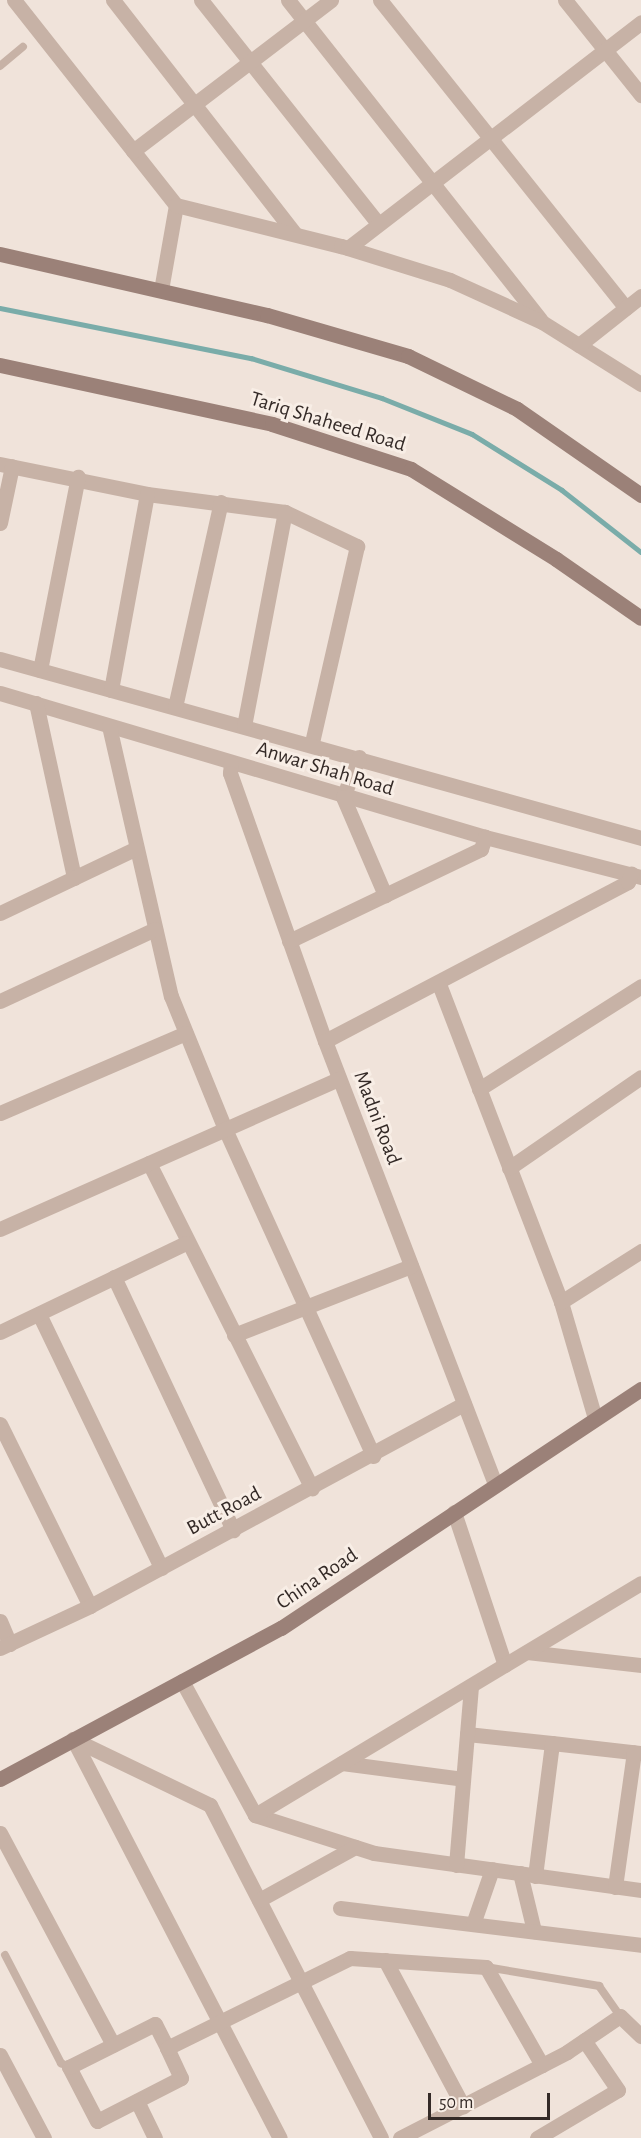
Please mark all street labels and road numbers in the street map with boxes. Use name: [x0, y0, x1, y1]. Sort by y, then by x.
street label: Tariq Shaheed Road: [247, 386, 409, 458]
street label: Anwar Shah Road: [253, 736, 397, 802]
street label: Madni Road: [348, 1068, 406, 1168]
street label: Butt Road: [182, 1481, 266, 1541]
street label: China Road: [272, 1543, 362, 1615]

